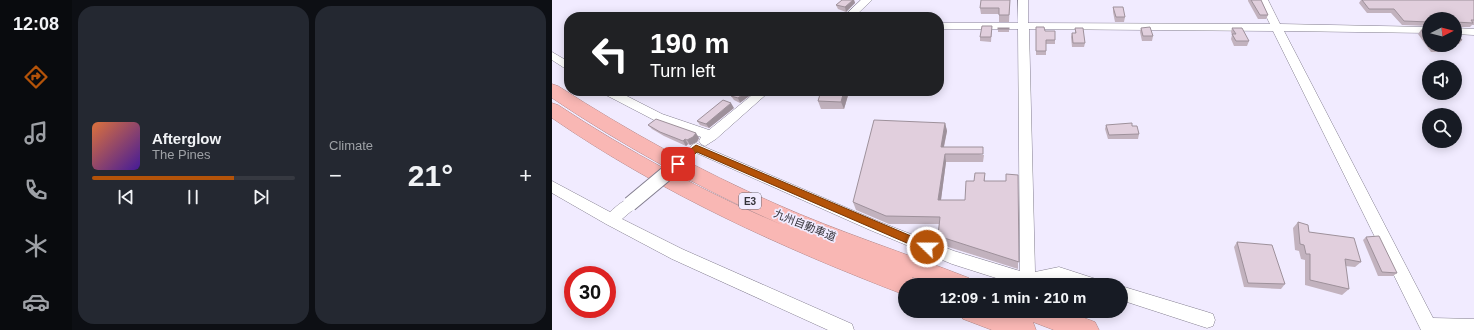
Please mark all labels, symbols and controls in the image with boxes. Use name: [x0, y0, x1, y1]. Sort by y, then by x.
north arrow: [1422, 12, 1462, 52]
map controls: [1422, 12, 1462, 148]
text: 12:08: [13, 14, 59, 34]
icon: left: [584, 28, 636, 80]
text: 190 m: [650, 28, 729, 59]
button: sound: [1422, 60, 1462, 100]
text: Turn left: [650, 61, 715, 81]
icon: directions: [22, 63, 50, 91]
button: search: [1422, 108, 1462, 148]
icon: music: [22, 119, 50, 147]
text: Afterglow: [152, 130, 221, 147]
text: Climate: [329, 138, 373, 153]
text: The Pines: [152, 147, 211, 162]
pin: [661, 147, 695, 181]
icon: arrive: [667, 153, 689, 175]
text: 21°: [408, 159, 453, 192]
text: −: [329, 163, 342, 188]
text: +: [519, 163, 532, 188]
icon: phone: [22, 176, 50, 204]
icon: previous: [115, 186, 137, 208]
icon: pause: [182, 186, 204, 208]
icon: next: [250, 186, 272, 208]
road number: E3: [739, 193, 761, 209]
street label: 九州自動車道: [772, 207, 838, 243]
position arrow: [906, 226, 948, 268]
icon: climate: [22, 232, 50, 260]
speed limit sign: 30: [564, 266, 616, 318]
icon: car: [22, 288, 50, 316]
text: 12:09 · 1 min · 210 m: [940, 289, 1086, 306]

